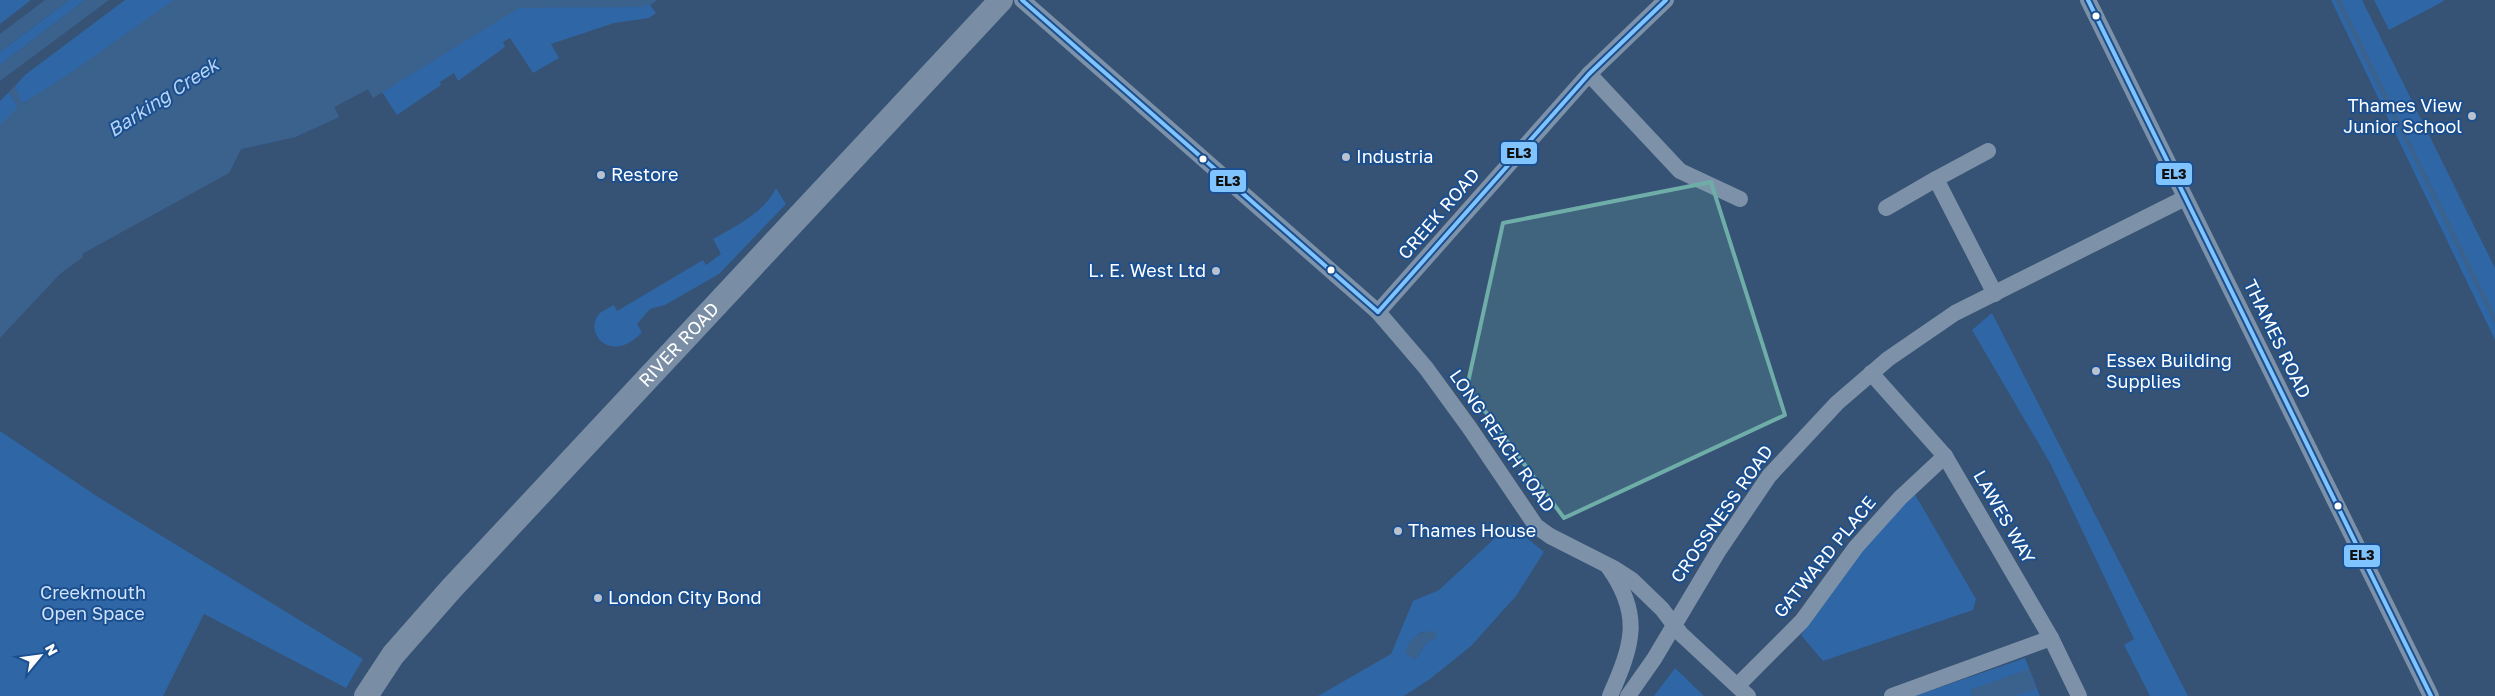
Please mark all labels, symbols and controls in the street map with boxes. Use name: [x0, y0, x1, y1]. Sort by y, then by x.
unlabelled marker: [2091, 11, 2101, 21]
water label: Barking Creek: [103, 51, 224, 141]
place label: Thames View Junior School: [2343, 94, 2462, 137]
marker: Thames View Junior School: [2466, 110, 2478, 122]
line badge: EL3: [1500, 141, 1538, 165]
text: EL3: [1506, 144, 1532, 161]
place label: Industria: [1356, 145, 1433, 167]
marker: Industria: [1340, 151, 1352, 163]
unlabelled marker: [1198, 154, 1208, 164]
line badge: EL3: [2155, 162, 2193, 186]
place label: Restore: [611, 163, 678, 185]
street label: CREEK ROAD: [1393, 163, 1484, 263]
text: EL3: [2161, 165, 2187, 182]
marker: Restore: [595, 169, 607, 181]
line badge: EL3: [1209, 169, 1247, 193]
text: EL3: [1215, 172, 1241, 189]
place label: L. E. West Ltd: [1088, 259, 1206, 281]
marker: L. E. West Ltd: [1210, 265, 1222, 277]
unlabelled marker: [1326, 265, 1336, 275]
street label: THAMES ROAD: [2240, 276, 2316, 401]
street label: RIVER ROAD: [633, 297, 723, 391]
place label: Essex Building Supplies: [2106, 349, 2232, 392]
street label: LONG REACH ROAD: [1445, 365, 1560, 516]
marker: Essex Building Supplies: [2090, 365, 2102, 377]
street label: CROSSNESS ROAD: [1665, 440, 1777, 586]
street label: LAWES WAY: [1969, 466, 2041, 567]
street label: GATWARD PLACE: [1769, 491, 1880, 621]
unlabelled marker: [2333, 501, 2343, 511]
place label: Thames House: [1408, 519, 1536, 541]
marker: Thames House: [1392, 525, 1404, 537]
line badge: EL3: [2343, 544, 2381, 568]
text: EL3: [2349, 546, 2375, 563]
park label: Creekmouth Open Space: [40, 581, 146, 624]
place label: London City Bond: [608, 586, 762, 608]
marker: London City Bond: [592, 592, 604, 604]
north arrow: [15, 631, 65, 681]
text: N: [42, 641, 62, 658]

